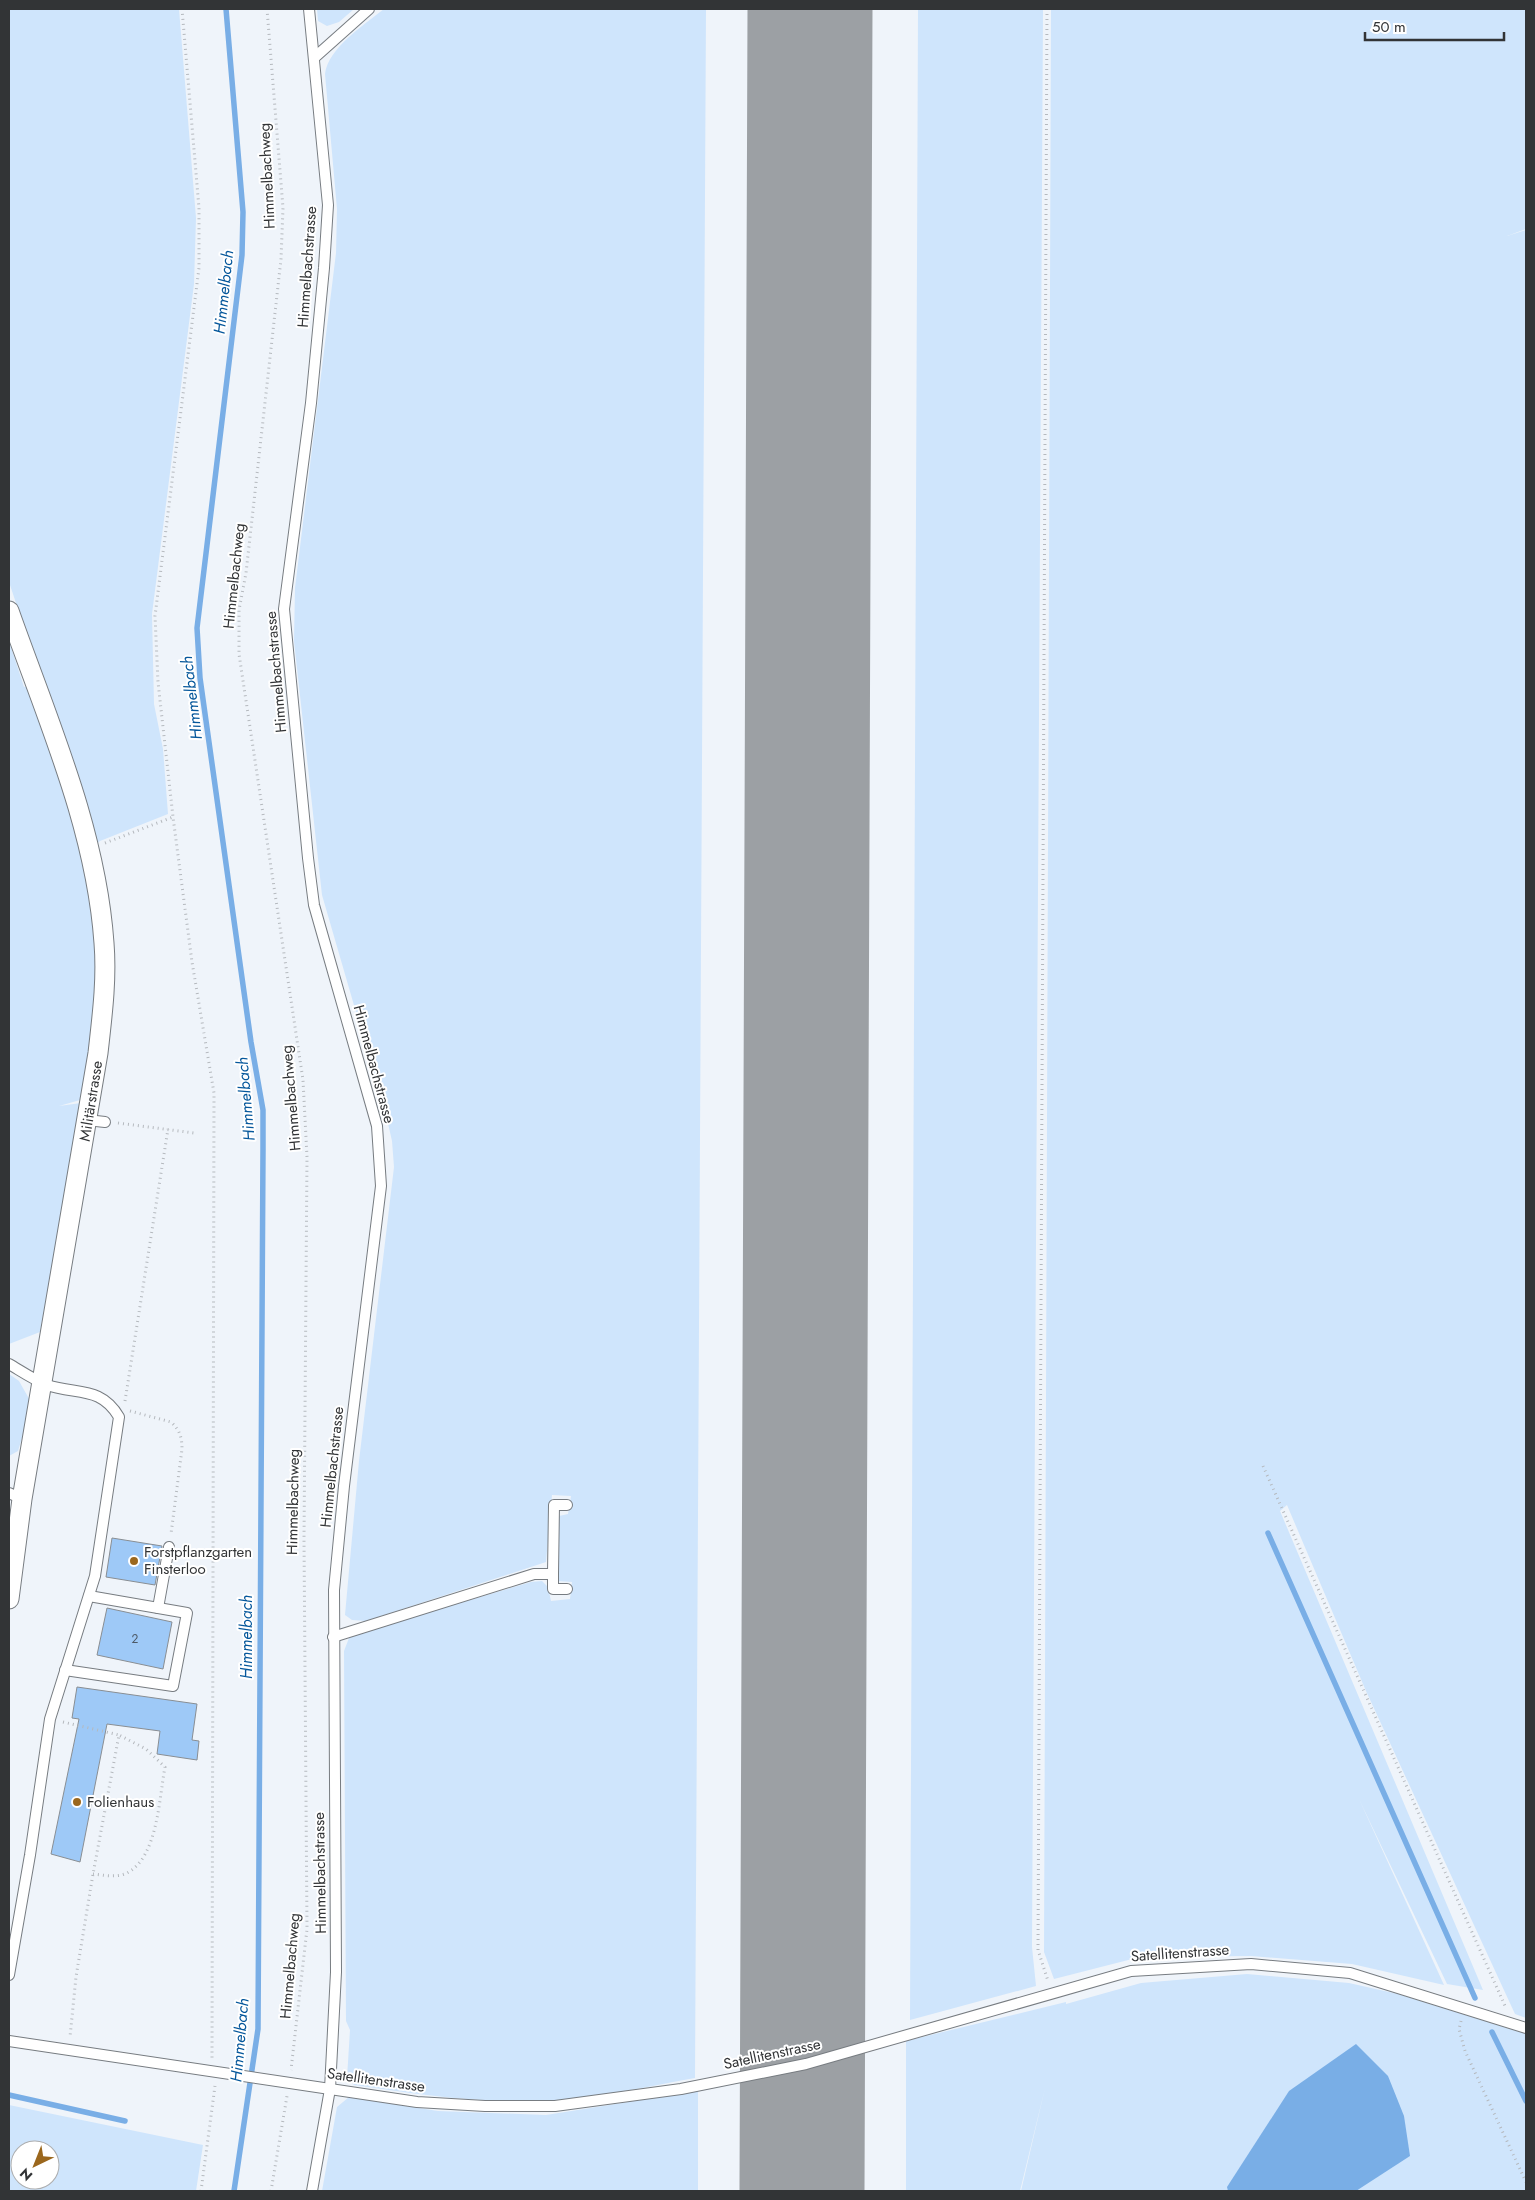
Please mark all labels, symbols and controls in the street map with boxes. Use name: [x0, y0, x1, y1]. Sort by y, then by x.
scale bar: [1365, 10, 1504, 42]
text: 50 m: [1372, 16, 1406, 38]
street label: Himmelbachweg: [253, 122, 281, 230]
street label: Himmelbachstrasse: [292, 205, 322, 329]
water label: Himmelbach: [208, 249, 239, 335]
street label: Himmelbachweg: [218, 522, 250, 630]
street label: Himmelbachstrasse: [260, 610, 292, 734]
water label: Himmelbach: [175, 655, 208, 741]
street label: Himmelbachstrasse: [348, 1002, 400, 1126]
street label: Himmelbachweg: [275, 1044, 307, 1152]
water label: Himmelbach: [230, 1056, 261, 1142]
street label: Militärstrasse: [74, 1059, 108, 1143]
street label: Himmelbachstrasse: [315, 1405, 349, 1529]
street label: Himmelbachweg: [281, 1449, 305, 1555]
place label: Forstpflanzgarten Finsterloo: [144, 1541, 252, 1580]
marker: Forstpflanzgarten Finsterloo: [128, 1555, 140, 1567]
water label: Himmelbach: [235, 1595, 258, 1679]
house number: 2: [132, 1630, 139, 1648]
place label: Folienhaus: [87, 1791, 154, 1813]
marker: Folienhaus: [71, 1796, 83, 1808]
street label: Himmelbachstrasse: [308, 1812, 332, 1934]
street label: Himmelbachweg: [274, 1912, 306, 2020]
street label: Satellitenstrasse: [1130, 1939, 1230, 1967]
water label: Himmelbach: [224, 1997, 255, 2083]
street label: Satellitenstrasse: [721, 2033, 823, 2075]
street label: Satellitenstrasse: [326, 2062, 427, 2098]
north arrow: [10, 2140, 60, 2190]
text: N: [15, 2163, 37, 2186]

